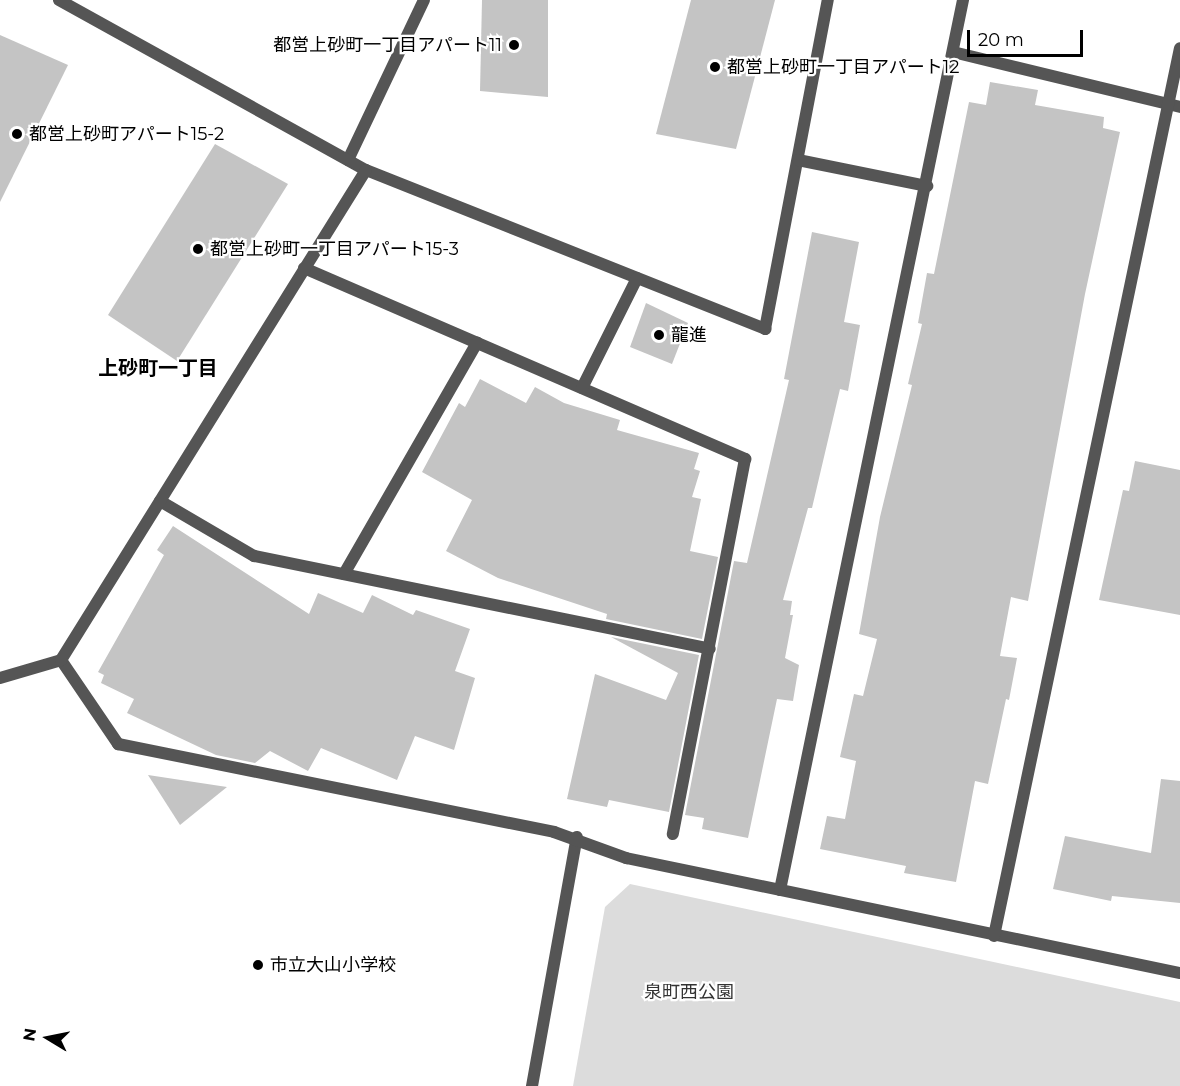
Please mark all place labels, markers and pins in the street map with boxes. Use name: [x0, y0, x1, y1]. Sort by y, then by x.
place label: 都営上砂町一丁目アパート11: [273, 34, 502, 56]
marker: 都営上砂町一丁目アパート11: [507, 38, 521, 52]
place label: 都営上砂町一丁目アパート12: [727, 56, 960, 78]
marker: 都営上砂町一丁目アパート12: [708, 60, 722, 74]
place label: 都営上砂町アパート15-2: [29, 123, 225, 145]
marker: 都営上砂町アパート15-2: [10, 127, 24, 141]
place label: 都営上砂町一丁目アパート15-3: [210, 238, 459, 260]
marker: 都営上砂町一丁目アパート15-3: [191, 242, 205, 256]
place label: 龍進: [671, 324, 707, 346]
marker: 龍進: [652, 328, 666, 342]
place label: 市立大山小学校: [270, 954, 396, 976]
marker: 市立大山小学校: [251, 958, 265, 972]

